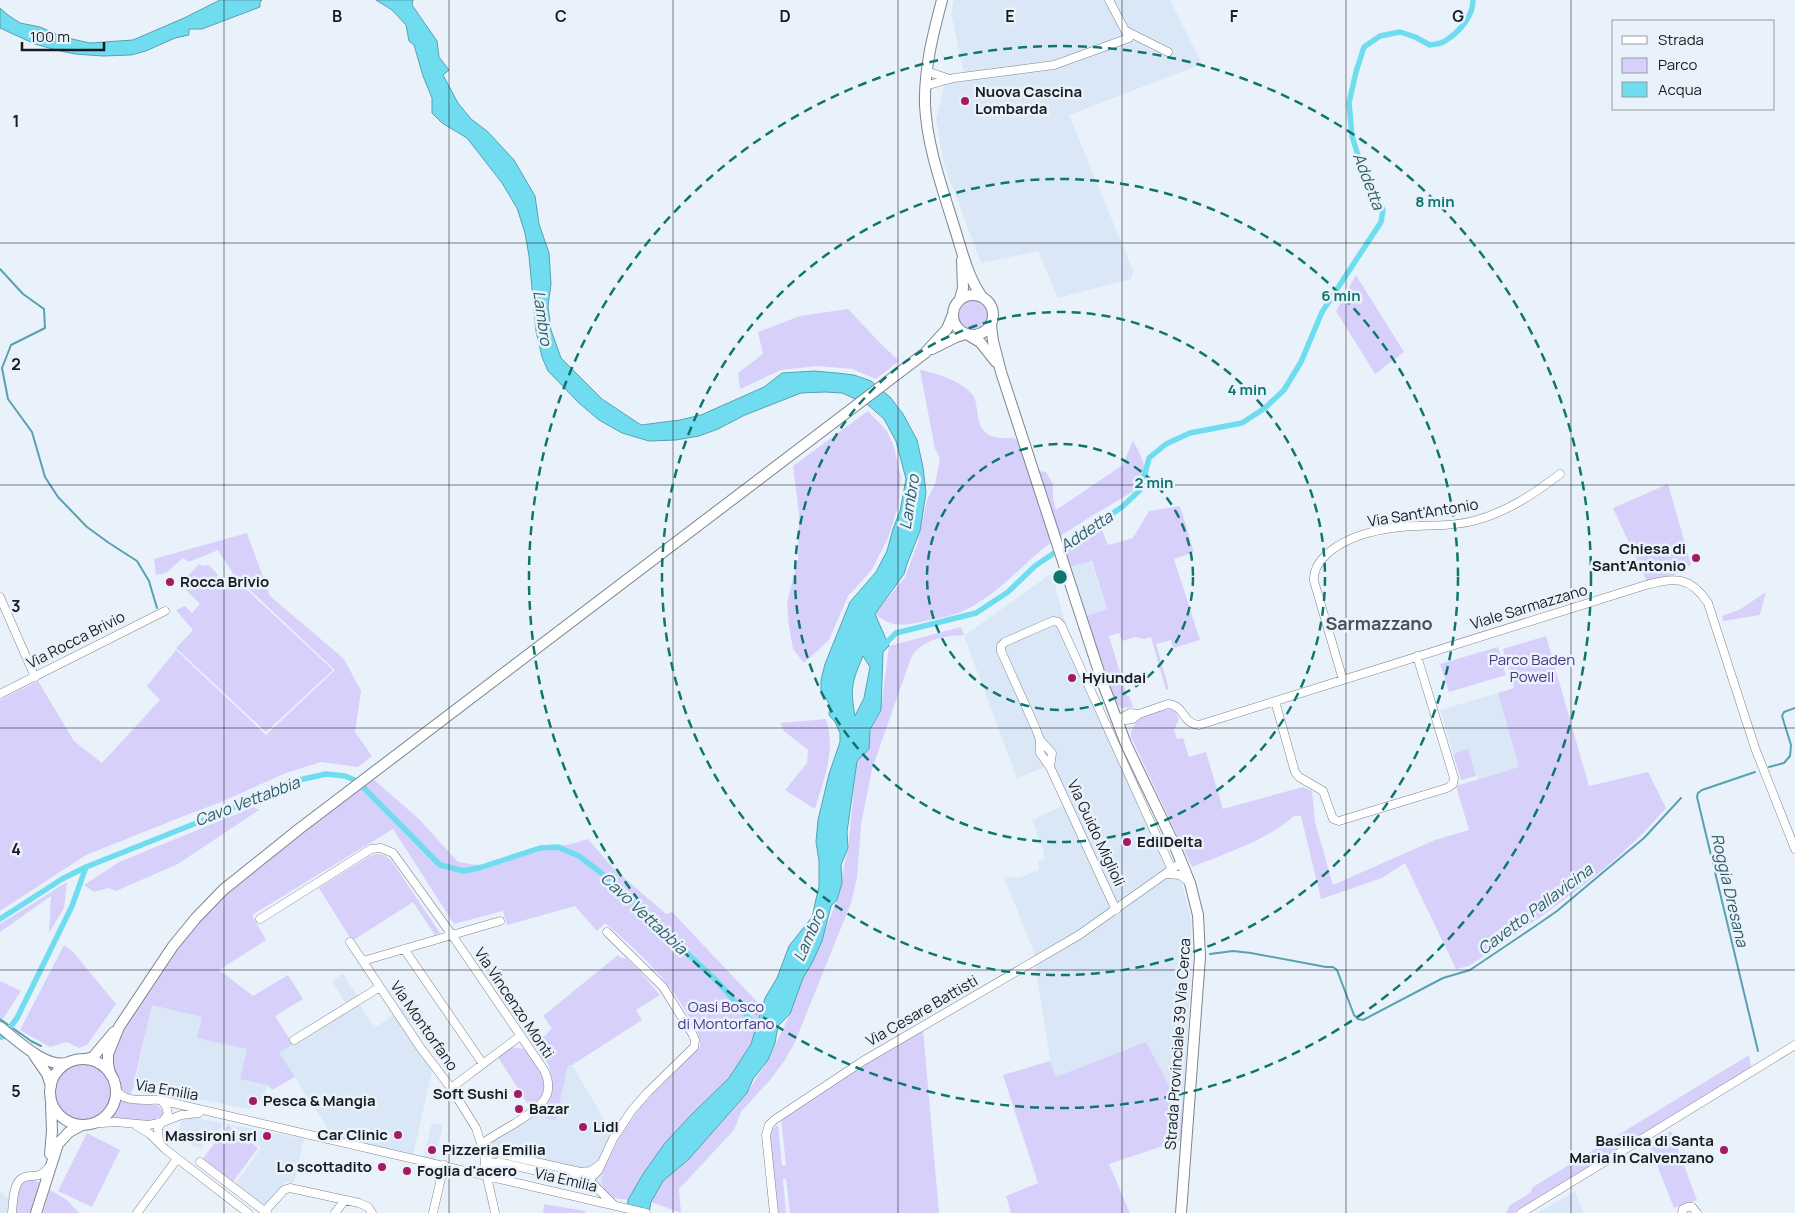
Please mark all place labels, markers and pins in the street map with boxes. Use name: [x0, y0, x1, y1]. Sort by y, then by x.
place label: Nuova Cascina Lombarda: [975, 81, 1082, 119]
marker: Nuova Cascina Lombarda: [959, 95, 971, 107]
place label: Chiesa di Sant'Antonio: [1592, 538, 1686, 576]
marker: Chiesa di Sant'Antonio: [1690, 552, 1702, 564]
centre of rings: [1051, 568, 1069, 586]
place label: Rocca Brivio: [180, 571, 269, 592]
marker: Rocca Brivio: [164, 576, 176, 588]
place label: Hyiundai: [1082, 667, 1146, 688]
marker: Hyiundai: [1066, 672, 1078, 684]
place label: EdilDelta: [1137, 831, 1202, 852]
marker: EdilDelta: [1121, 836, 1133, 848]
place label: Soft Sushi: [433, 1083, 508, 1104]
marker: Soft Sushi: [512, 1088, 524, 1100]
place label: Pesca & Mangia: [263, 1090, 376, 1111]
marker: Pesca & Mangia: [247, 1095, 259, 1107]
place label: Bazar: [529, 1098, 569, 1119]
marker: Bazar: [513, 1103, 525, 1115]
place label: Lidl: [593, 1116, 619, 1137]
marker: Lidl: [577, 1121, 589, 1133]
place label: Car Clinic: [318, 1124, 388, 1145]
place label: Massironi srl: [165, 1125, 257, 1146]
marker: Car Clinic: [392, 1129, 404, 1141]
marker: Massironi srl: [261, 1130, 273, 1142]
place label: Basilica di Santa Maria in Calvenzano: [1569, 1130, 1714, 1168]
place label: Pizzeria Emilia: [442, 1139, 546, 1160]
marker: Pizzeria Emilia: [426, 1144, 438, 1156]
marker: Basilica di Santa Maria in Calvenzano: [1718, 1144, 1730, 1156]
place label: Lo scottadito: [276, 1156, 372, 1177]
place label: Foglia d'acero: [417, 1160, 517, 1181]
marker: Lo scottadito: [376, 1161, 388, 1173]
marker: Foglia d'acero: [401, 1165, 413, 1177]

